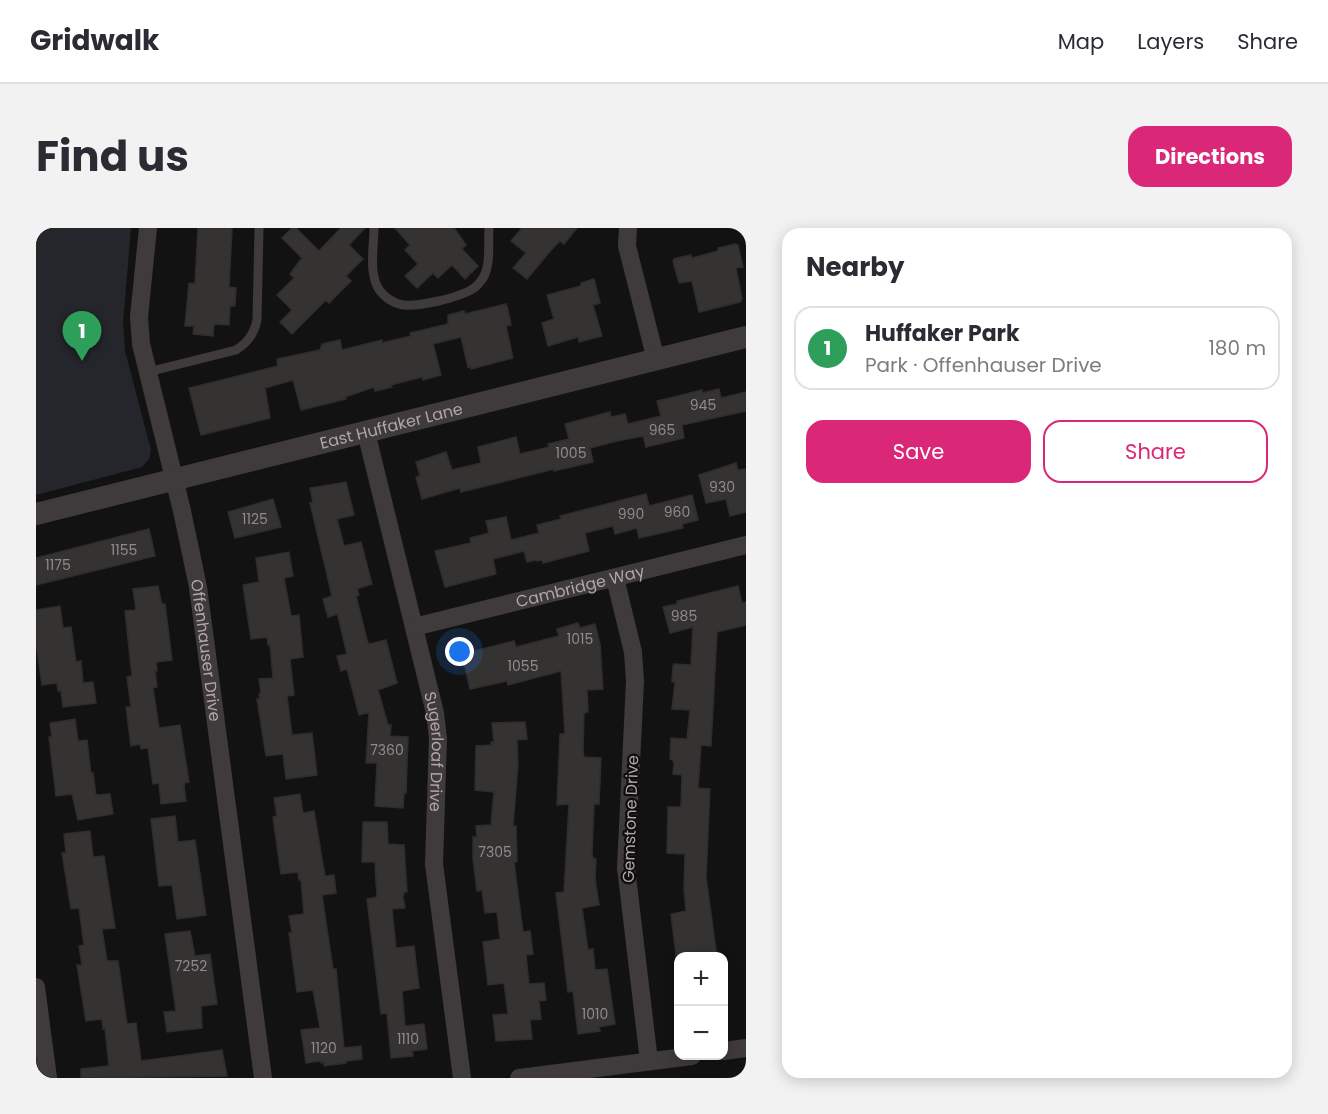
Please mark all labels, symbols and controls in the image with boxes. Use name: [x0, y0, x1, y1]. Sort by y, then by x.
text: Gridwalk: [30, 21, 159, 60]
text: Map: [1058, 27, 1104, 56]
text: Layers: [1137, 27, 1204, 56]
text: Share: [1237, 27, 1298, 56]
button: Directions: [1128, 126, 1292, 187]
text: Find us: [36, 127, 189, 186]
text: Nearby: [806, 249, 904, 285]
pin: 1: [62, 312, 102, 361]
text: Huffaker Park: [865, 318, 1020, 349]
text: 1: [824, 334, 831, 362]
text: 180 m: [1208, 334, 1266, 362]
text: Park · Offenhauser Drive: [865, 351, 1102, 379]
house number: 945: [690, 395, 716, 415]
street label: East Huffaker Lane: [317, 397, 465, 455]
house number: 965: [649, 420, 675, 440]
button: Save: [806, 420, 1031, 483]
button: Share: [1043, 420, 1268, 483]
house number: 1005: [556, 443, 586, 463]
house number: 930: [709, 477, 735, 497]
house number: 960: [664, 502, 690, 522]
house number: 990: [618, 504, 644, 524]
house number: 1125: [242, 509, 268, 529]
house number: 1155: [111, 540, 137, 560]
house number: 1175: [45, 555, 71, 575]
street label: Cambridge Way: [513, 560, 647, 613]
street label: Offenhauser Drive: [185, 577, 227, 723]
house number: 985: [671, 606, 697, 626]
house number: 1015: [567, 629, 593, 649]
your location: [445, 637, 474, 666]
house number: 1055: [508, 656, 538, 676]
street label: Sugerloaf Drive: [418, 689, 449, 812]
house number: 7360: [370, 740, 404, 760]
street label: Gemstone Drive: [617, 755, 644, 883]
house number: 7305: [478, 842, 512, 862]
map controls: [674, 952, 728, 1060]
button: +: [674, 952, 728, 1006]
house number: 7252: [175, 956, 207, 976]
house number: 1010: [582, 1004, 608, 1024]
button: −: [674, 1006, 728, 1060]
house number: 1110: [397, 1029, 419, 1049]
house number: 1120: [311, 1038, 337, 1058]

